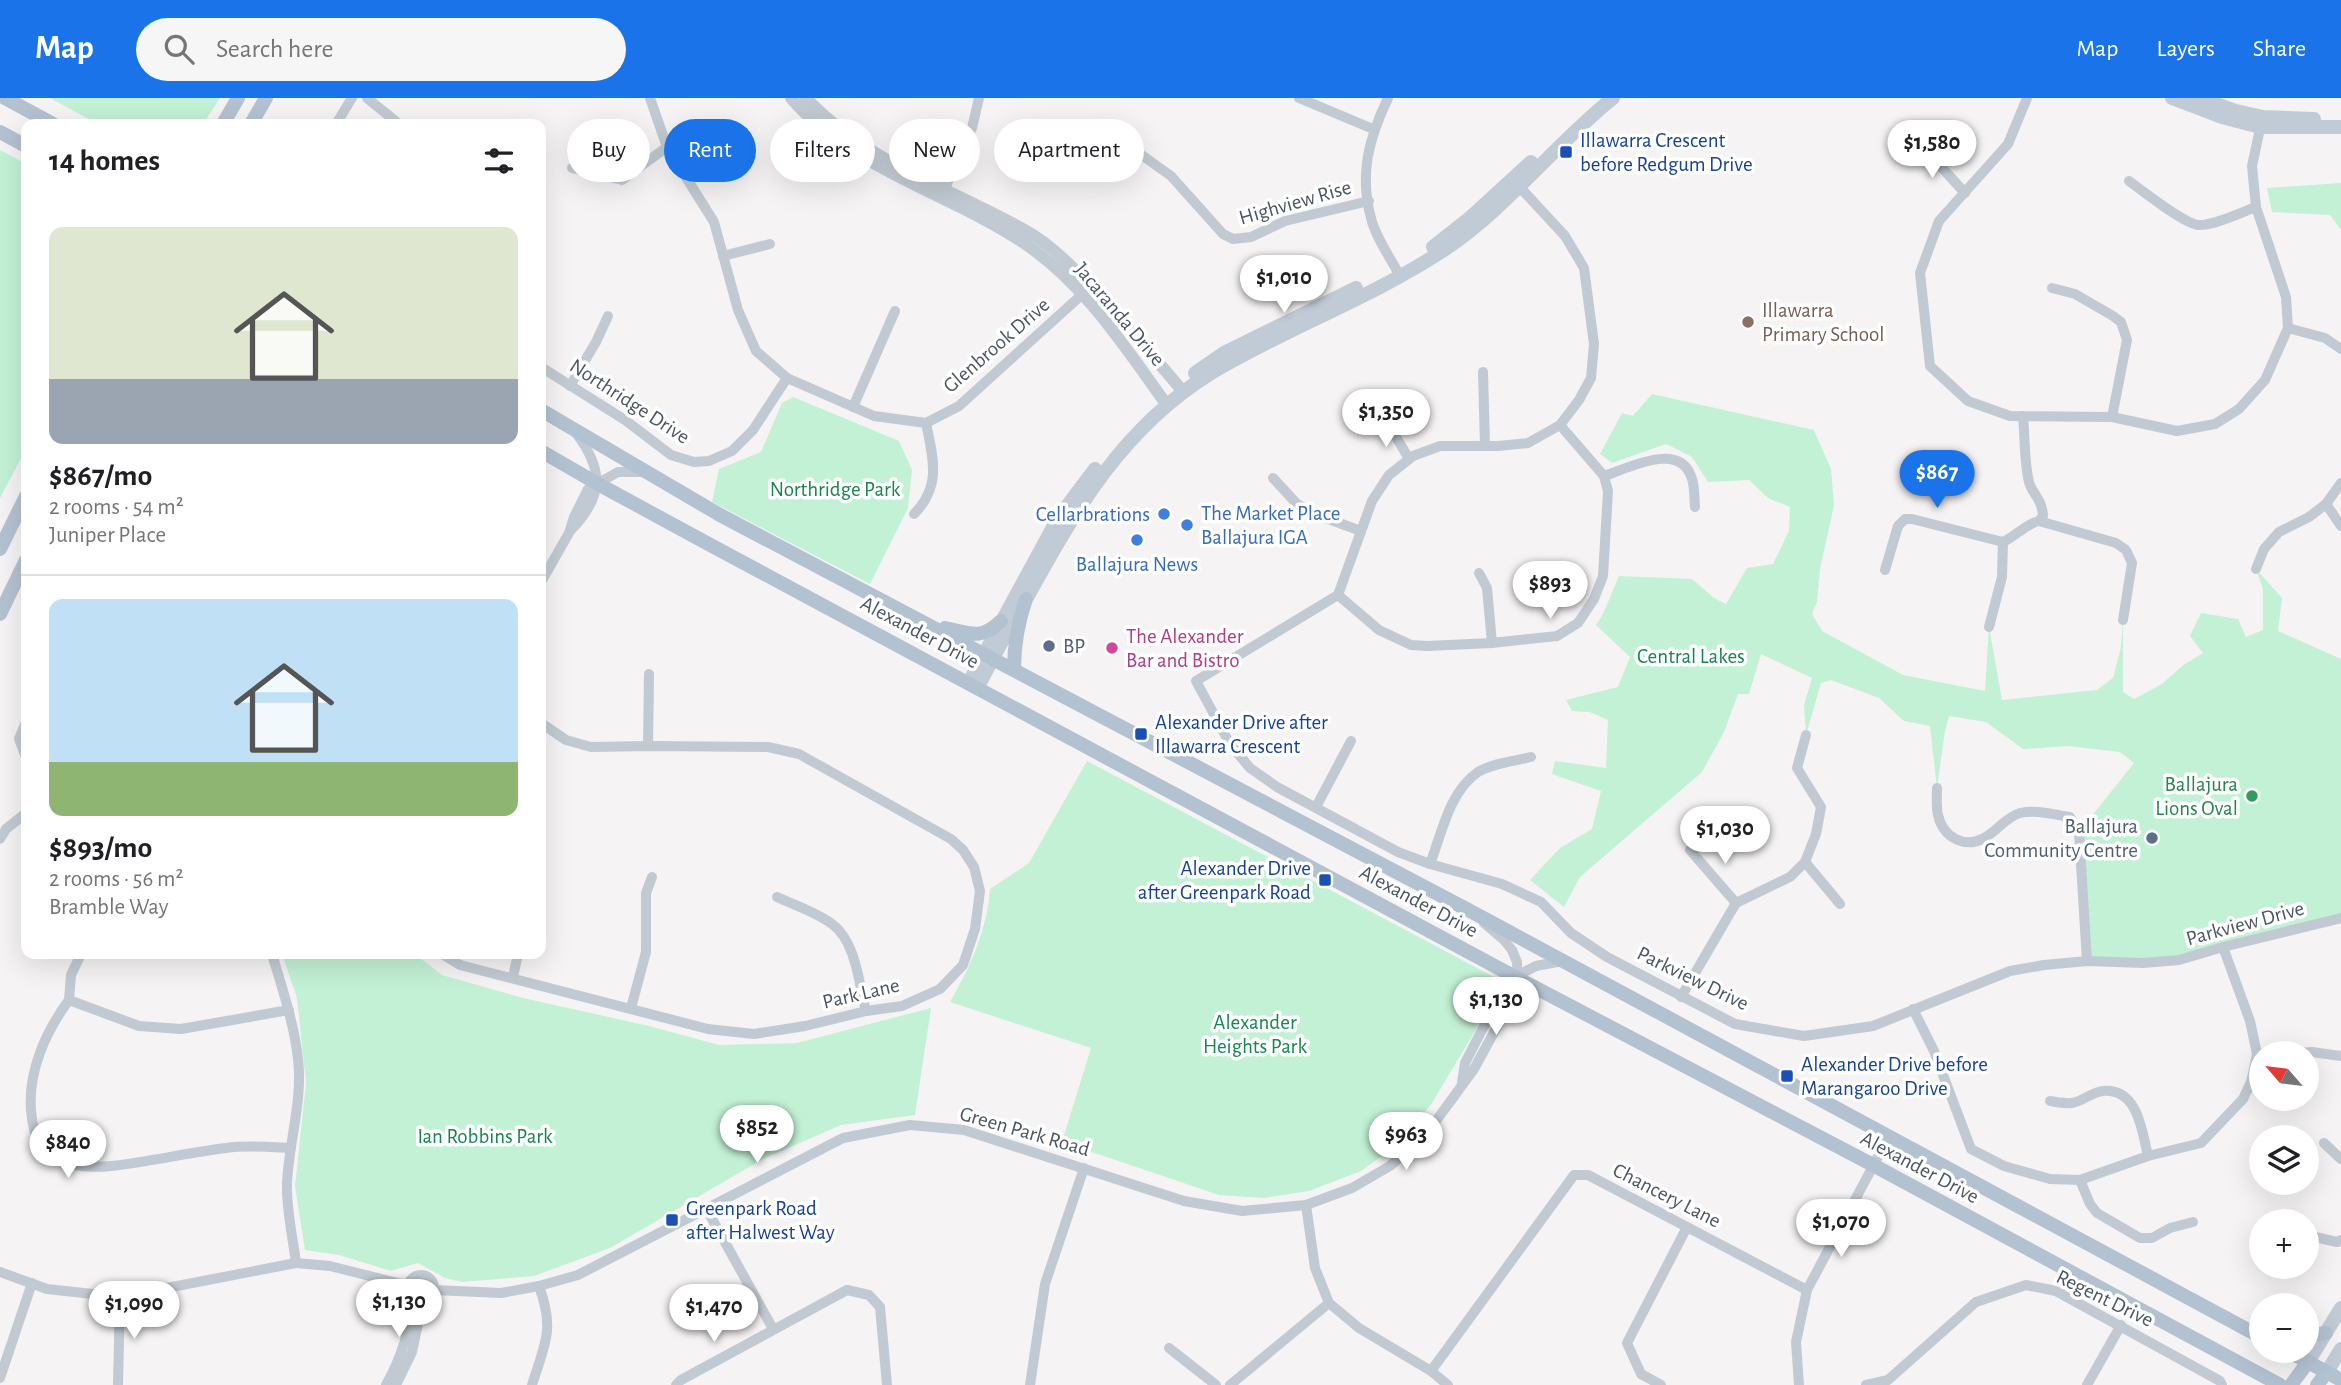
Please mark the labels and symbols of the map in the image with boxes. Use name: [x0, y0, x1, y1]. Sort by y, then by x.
pin: $1,580: [1875, 120, 1989, 180]
place label: Illawarra Crescent before Redgum Drive: [1580, 130, 1753, 175]
marker: Illawarra Crescent before Redgum Drive: [1558, 144, 1574, 160]
street label: Highview Rise: [1237, 176, 1354, 229]
pin: $1,010: [1227, 256, 1341, 315]
street label: Jacaranda Drive: [1071, 259, 1169, 370]
street label: Glenbrook Drive: [939, 294, 1053, 397]
place label: Illawarra Primary School: [1762, 300, 1885, 345]
marker: Illawarra Primary School: [1740, 314, 1756, 330]
street label: Northridge Drive: [566, 355, 693, 448]
pin: $1,350: [1329, 390, 1443, 449]
pin: $867: [1896, 450, 1978, 510]
park label: Northridge Park: [770, 479, 901, 500]
place label: The Market Place Ballajura IGA: [1201, 503, 1340, 548]
place label: Cellarbrations: [1036, 504, 1150, 525]
marker: Cellarbrations: [1156, 506, 1172, 522]
marker: The Market Place Ballajura IGA: [1179, 517, 1195, 533]
marker: Ballajura News: [1129, 532, 1145, 548]
place label: Ballajura News: [1076, 554, 1198, 575]
pin: $893: [1509, 561, 1591, 621]
street label: Alexander Drive: [857, 593, 982, 672]
place label: The Alexander Bar and Bistro: [1126, 626, 1244, 671]
place label: BP: [1063, 636, 1085, 657]
marker: BP: [1041, 638, 1057, 654]
marker: The Alexander Bar and Bistro: [1104, 640, 1120, 656]
park label: Central Lakes: [1637, 646, 1745, 667]
place label: Alexander Drive after Illawarra Crescent: [1155, 712, 1328, 757]
marker: Alexander Drive after Illawarra Crescent: [1133, 726, 1149, 742]
place label: Ballajura Lions Oval: [2155, 774, 2238, 819]
marker: Ballajura Lions Oval: [2244, 788, 2260, 804]
pin: $1,030: [1668, 806, 1782, 866]
place label: Ballajura Community Centre: [1984, 816, 2138, 861]
marker: Ballajura Community Centre: [2144, 830, 2160, 846]
place label: Alexander Drive after Greenpark Road: [1138, 858, 1311, 903]
street label: Alexander Drive: [1356, 862, 1481, 941]
marker: Alexander Drive after Greenpark Road: [1317, 872, 1333, 888]
street label: Parkview Drive: [2184, 898, 2306, 949]
street label: Parkview Drive: [1634, 942, 1752, 1014]
street label: Park Lane: [821, 974, 902, 1013]
pin: $1,130: [1439, 978, 1553, 1037]
park label: Alexander Heights Park: [1203, 1012, 1307, 1057]
north arrow: [2249, 1041, 2319, 1111]
place label: Alexander Drive before Marangaroo Drive: [1801, 1054, 1988, 1099]
marker: Alexander Drive before Marangaroo Drive: [1779, 1068, 1795, 1084]
street label: Green Park Road: [958, 1103, 1092, 1160]
pin: $852: [716, 1105, 798, 1165]
pin: $963: [1365, 1112, 1447, 1172]
pin: $840: [27, 1121, 109, 1180]
park label: Ian Robbins Park: [417, 1126, 553, 1147]
street label: Alexander Drive: [1857, 1128, 1982, 1207]
street label: Chancery Lane: [1609, 1159, 1724, 1232]
place label: Greenpark Road after Halwest Way: [686, 1198, 835, 1243]
pin: $1,070: [1784, 1200, 1898, 1259]
marker: Greenpark Road after Halwest Way: [664, 1212, 680, 1228]
street label: Regent Drive: [2053, 1266, 2157, 1331]
pin: $1,130: [342, 1280, 456, 1339]
pin: $1,090: [77, 1282, 191, 1341]
pin: $1,470: [657, 1284, 771, 1344]

